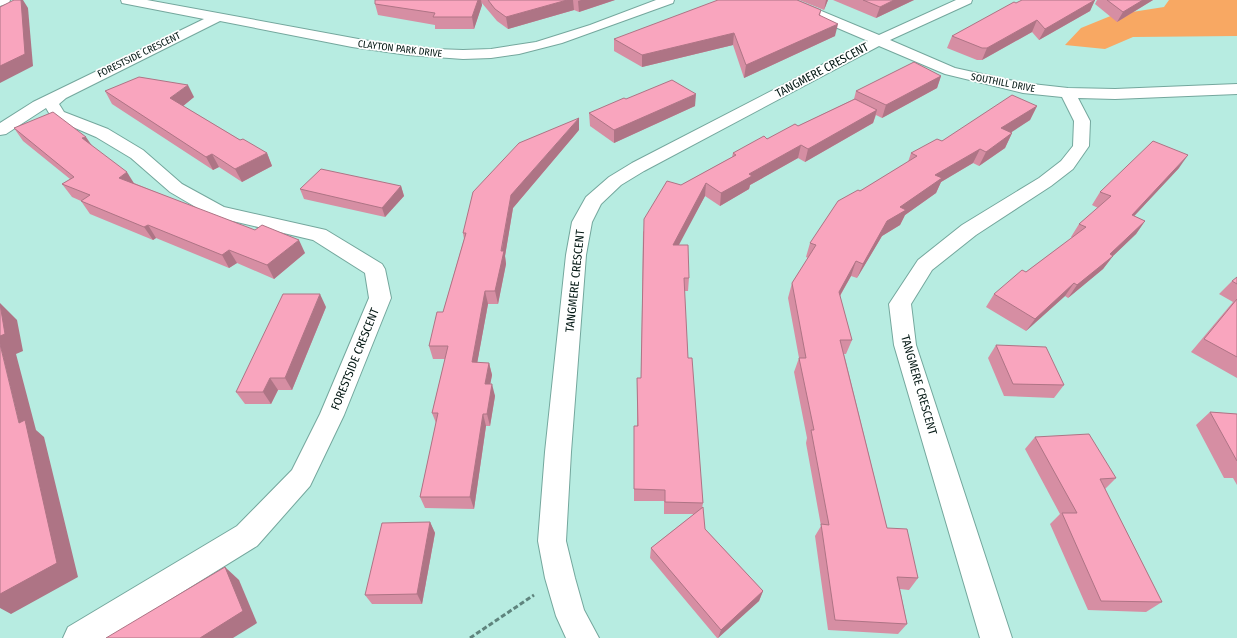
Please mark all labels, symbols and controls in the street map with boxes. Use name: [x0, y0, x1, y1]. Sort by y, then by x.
street label: FORESTSIDE CRESCENT: [96, 30, 183, 80]
street label: CLAYTON PARK DRIVE: [357, 38, 443, 60]
street label: TANGMERE CRESCENT: [773, 39, 871, 100]
street label: SOUTHILL DRIVE: [970, 71, 1036, 95]
street label: TANGMERE CRESCENT: [563, 228, 587, 333]
street label: FORESTSIDE CRESCENT: [328, 306, 382, 412]
street label: TANGMERE CRESCENT: [898, 333, 940, 437]

